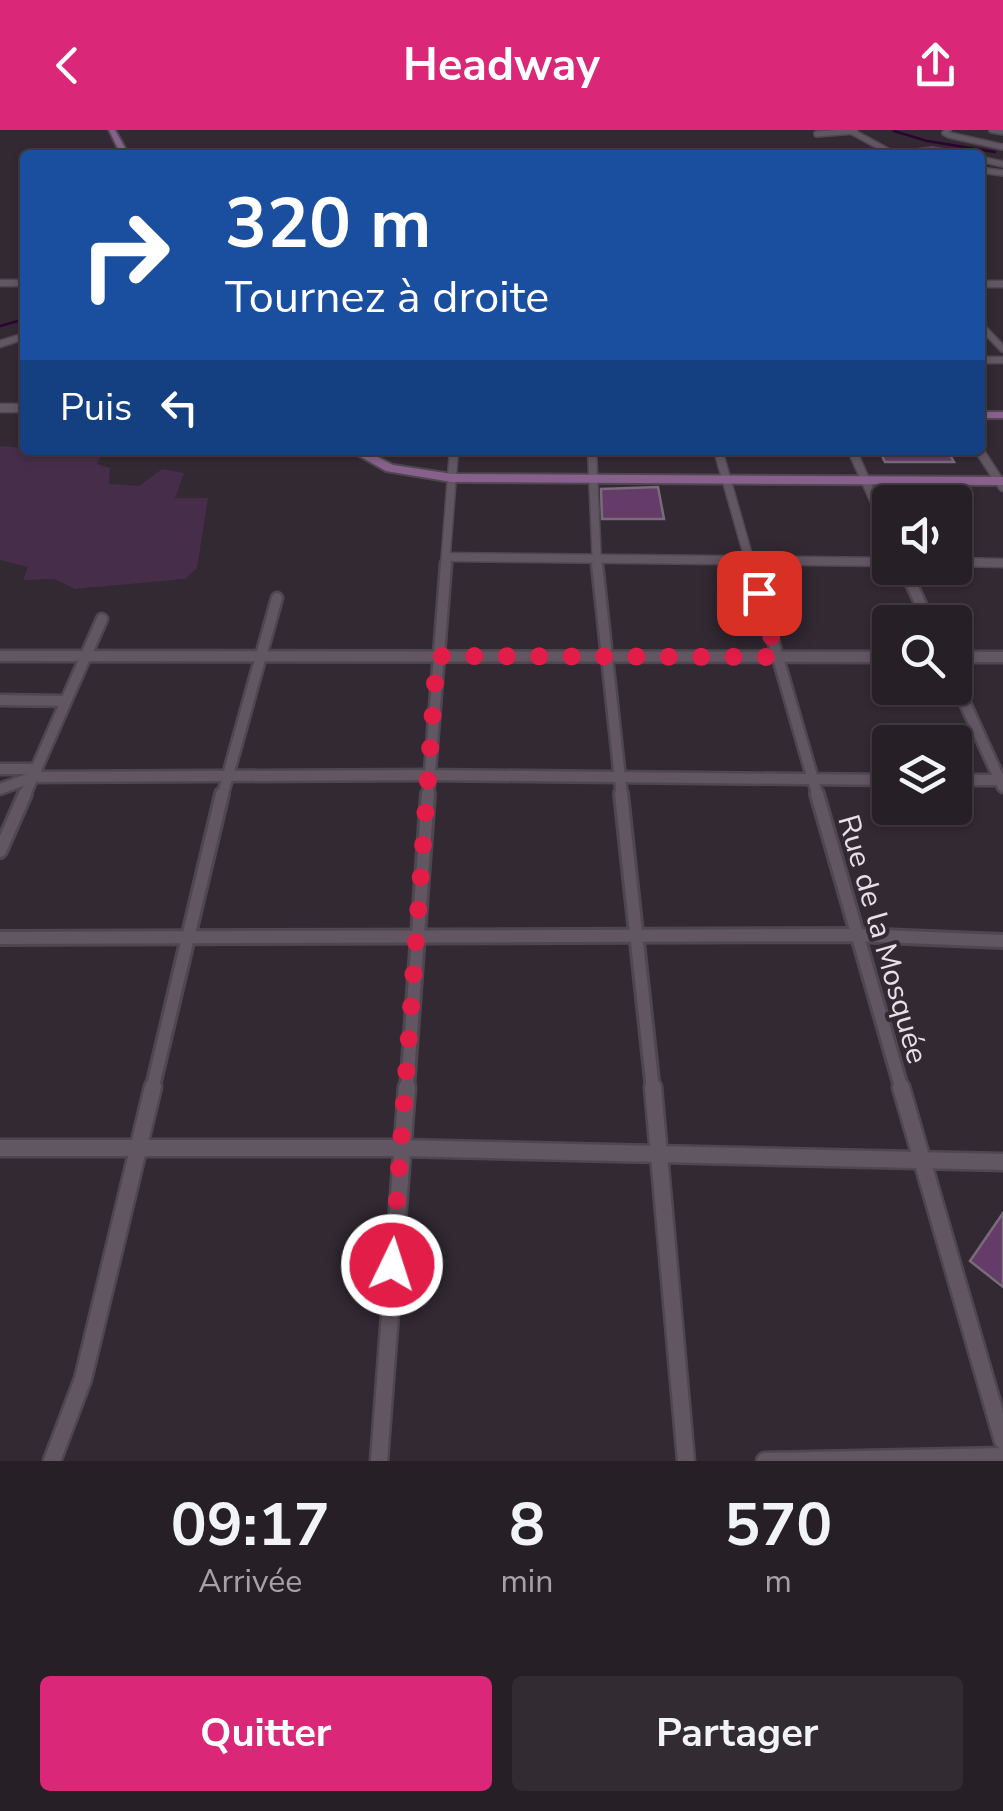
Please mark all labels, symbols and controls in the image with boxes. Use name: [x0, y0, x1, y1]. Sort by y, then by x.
text: Headway: [403, 35, 600, 96]
icon: back: [40, 38, 95, 93]
icon: share: [908, 38, 963, 93]
text: 320 m: [225, 176, 431, 272]
icon: right: [60, 190, 190, 320]
text: Tournez à droite: [225, 267, 549, 328]
icon: left: [152, 380, 207, 435]
text: Puis: [60, 382, 132, 433]
map controls: [872, 485, 972, 825]
button: sound: [872, 485, 972, 585]
pin: [717, 551, 802, 636]
icon: arrive: [732, 566, 787, 621]
button: search: [872, 605, 972, 705]
button: layers: [872, 725, 972, 825]
street label: Rue de la Mosquée: [827, 810, 938, 1068]
position arrow: [340, 1213, 444, 1317]
text: 09:17: [171, 1484, 330, 1566]
text: 8: [509, 1484, 545, 1566]
text: 570: [724, 1484, 832, 1566]
text: Arrivée: [198, 1560, 302, 1603]
text: min: [500, 1560, 553, 1603]
text: m: [764, 1560, 792, 1603]
button: Quitter: [40, 1676, 492, 1791]
button: Partager: [512, 1676, 963, 1791]

